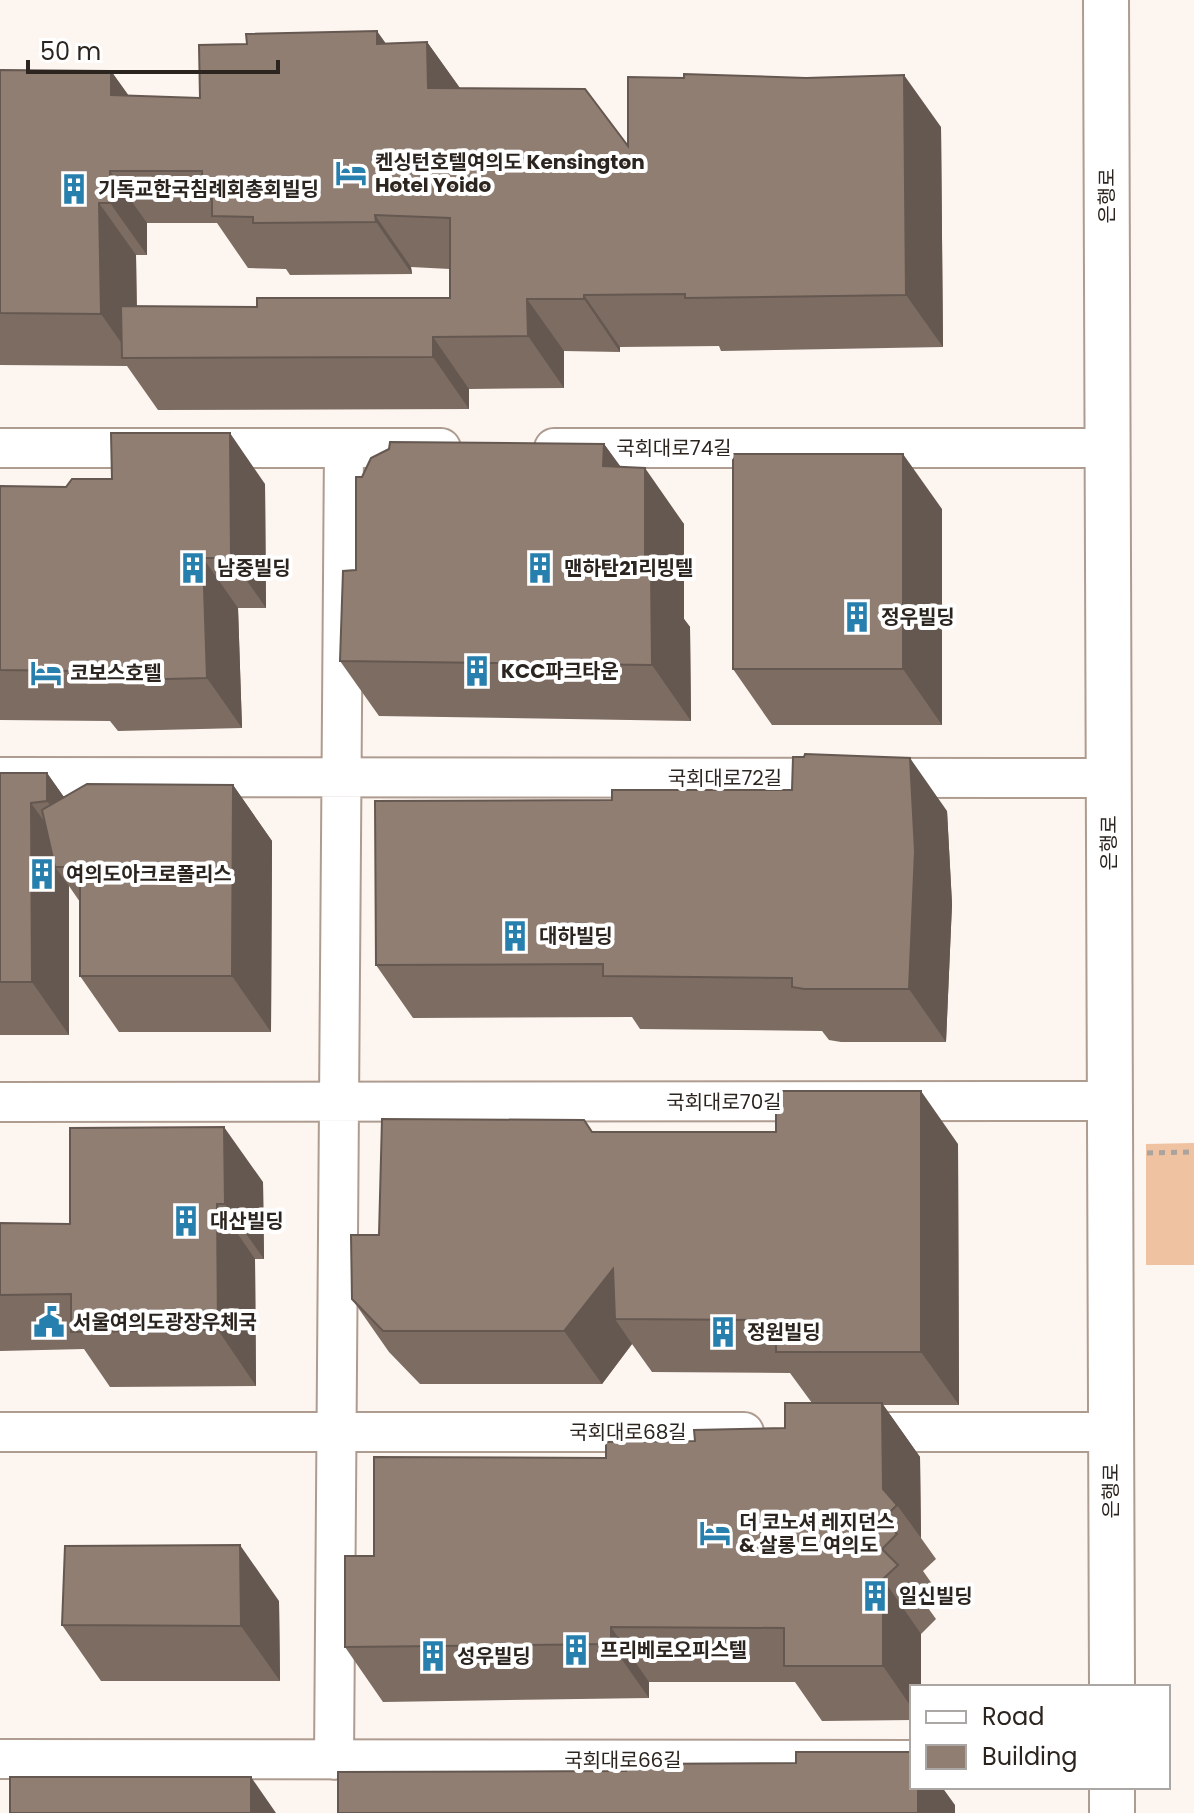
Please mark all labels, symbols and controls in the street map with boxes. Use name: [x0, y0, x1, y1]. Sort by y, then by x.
scale bar: [28, 24, 278, 74]
text: 50 m: [40, 35, 101, 68]
place label: 켄싱턴호텔여의도 Kensington Hotel Yoido: [375, 148, 645, 199]
hotel icon: 켄싱턴호텔여의도 Kensington Hotel Yoido: [334, 156, 368, 190]
street label: 은행로: [1093, 168, 1121, 224]
building icon: 기독교한국침례회총회빌딩: [57, 172, 91, 206]
place label: 기독교한국침례회총회빌딩: [98, 175, 319, 203]
street label: 국회대로74길: [616, 434, 732, 462]
building icon: 남중빌딩: [176, 551, 210, 585]
building icon: 맨하탄21리빙텔: [523, 551, 557, 585]
place label: 남중빌딩: [217, 554, 291, 582]
place label: 맨하탄21리빙텔: [564, 554, 693, 582]
building icon: 정우빌딩: [840, 600, 874, 634]
place label: 정우빌딩: [881, 603, 955, 631]
building icon: KCC파크타운: [460, 654, 494, 688]
hotel icon: 코보스호텔: [29, 656, 63, 690]
place label: KCC파크타운: [501, 657, 619, 685]
place label: 코보스호텔: [70, 659, 162, 687]
street label: 국회대로72길: [668, 764, 782, 792]
street label: 은행로: [1095, 815, 1123, 871]
building icon: 여의도아크로폴리스: [25, 857, 59, 891]
place label: 여의도아크로폴리스: [66, 860, 232, 888]
building icon: 대하빌딩: [498, 919, 532, 953]
place label: 대하빌딩: [539, 922, 613, 950]
street label: 국회대로70길: [666, 1088, 782, 1116]
building icon: 대산빌딩: [169, 1204, 203, 1238]
place label: 대산빌딩: [210, 1207, 284, 1235]
public building icon: 서울여의도광장우체국: [32, 1305, 66, 1339]
place label: 서울여의도광장우체국: [73, 1308, 257, 1336]
building icon: 정원빌딩: [706, 1315, 740, 1349]
place label: 정원빌딩: [747, 1318, 821, 1346]
street label: 국회대로68길: [569, 1418, 687, 1446]
street label: 은행로: [1097, 1463, 1125, 1519]
place label: 더 코노셔 레지던스 & 살롱 드 여의도: [739, 1508, 895, 1559]
hotel icon: 더 코노셔 레지던스 & 살롱 드 여의도: [698, 1516, 732, 1550]
building icon: 일신빌딩: [858, 1579, 892, 1613]
place label: 일신빌딩: [899, 1582, 973, 1610]
building icon: 프리베로오피스텔: [559, 1633, 593, 1667]
place label: 프리베로오피스텔: [600, 1636, 747, 1664]
building icon: 성우빌딩: [416, 1639, 450, 1673]
place label: 성우빌딩: [457, 1642, 531, 1670]
legend: [910, 1685, 1170, 1789]
text: Road: [982, 1700, 1044, 1733]
text: Building: [982, 1740, 1078, 1773]
street label: 국회대로66길: [564, 1746, 682, 1774]

